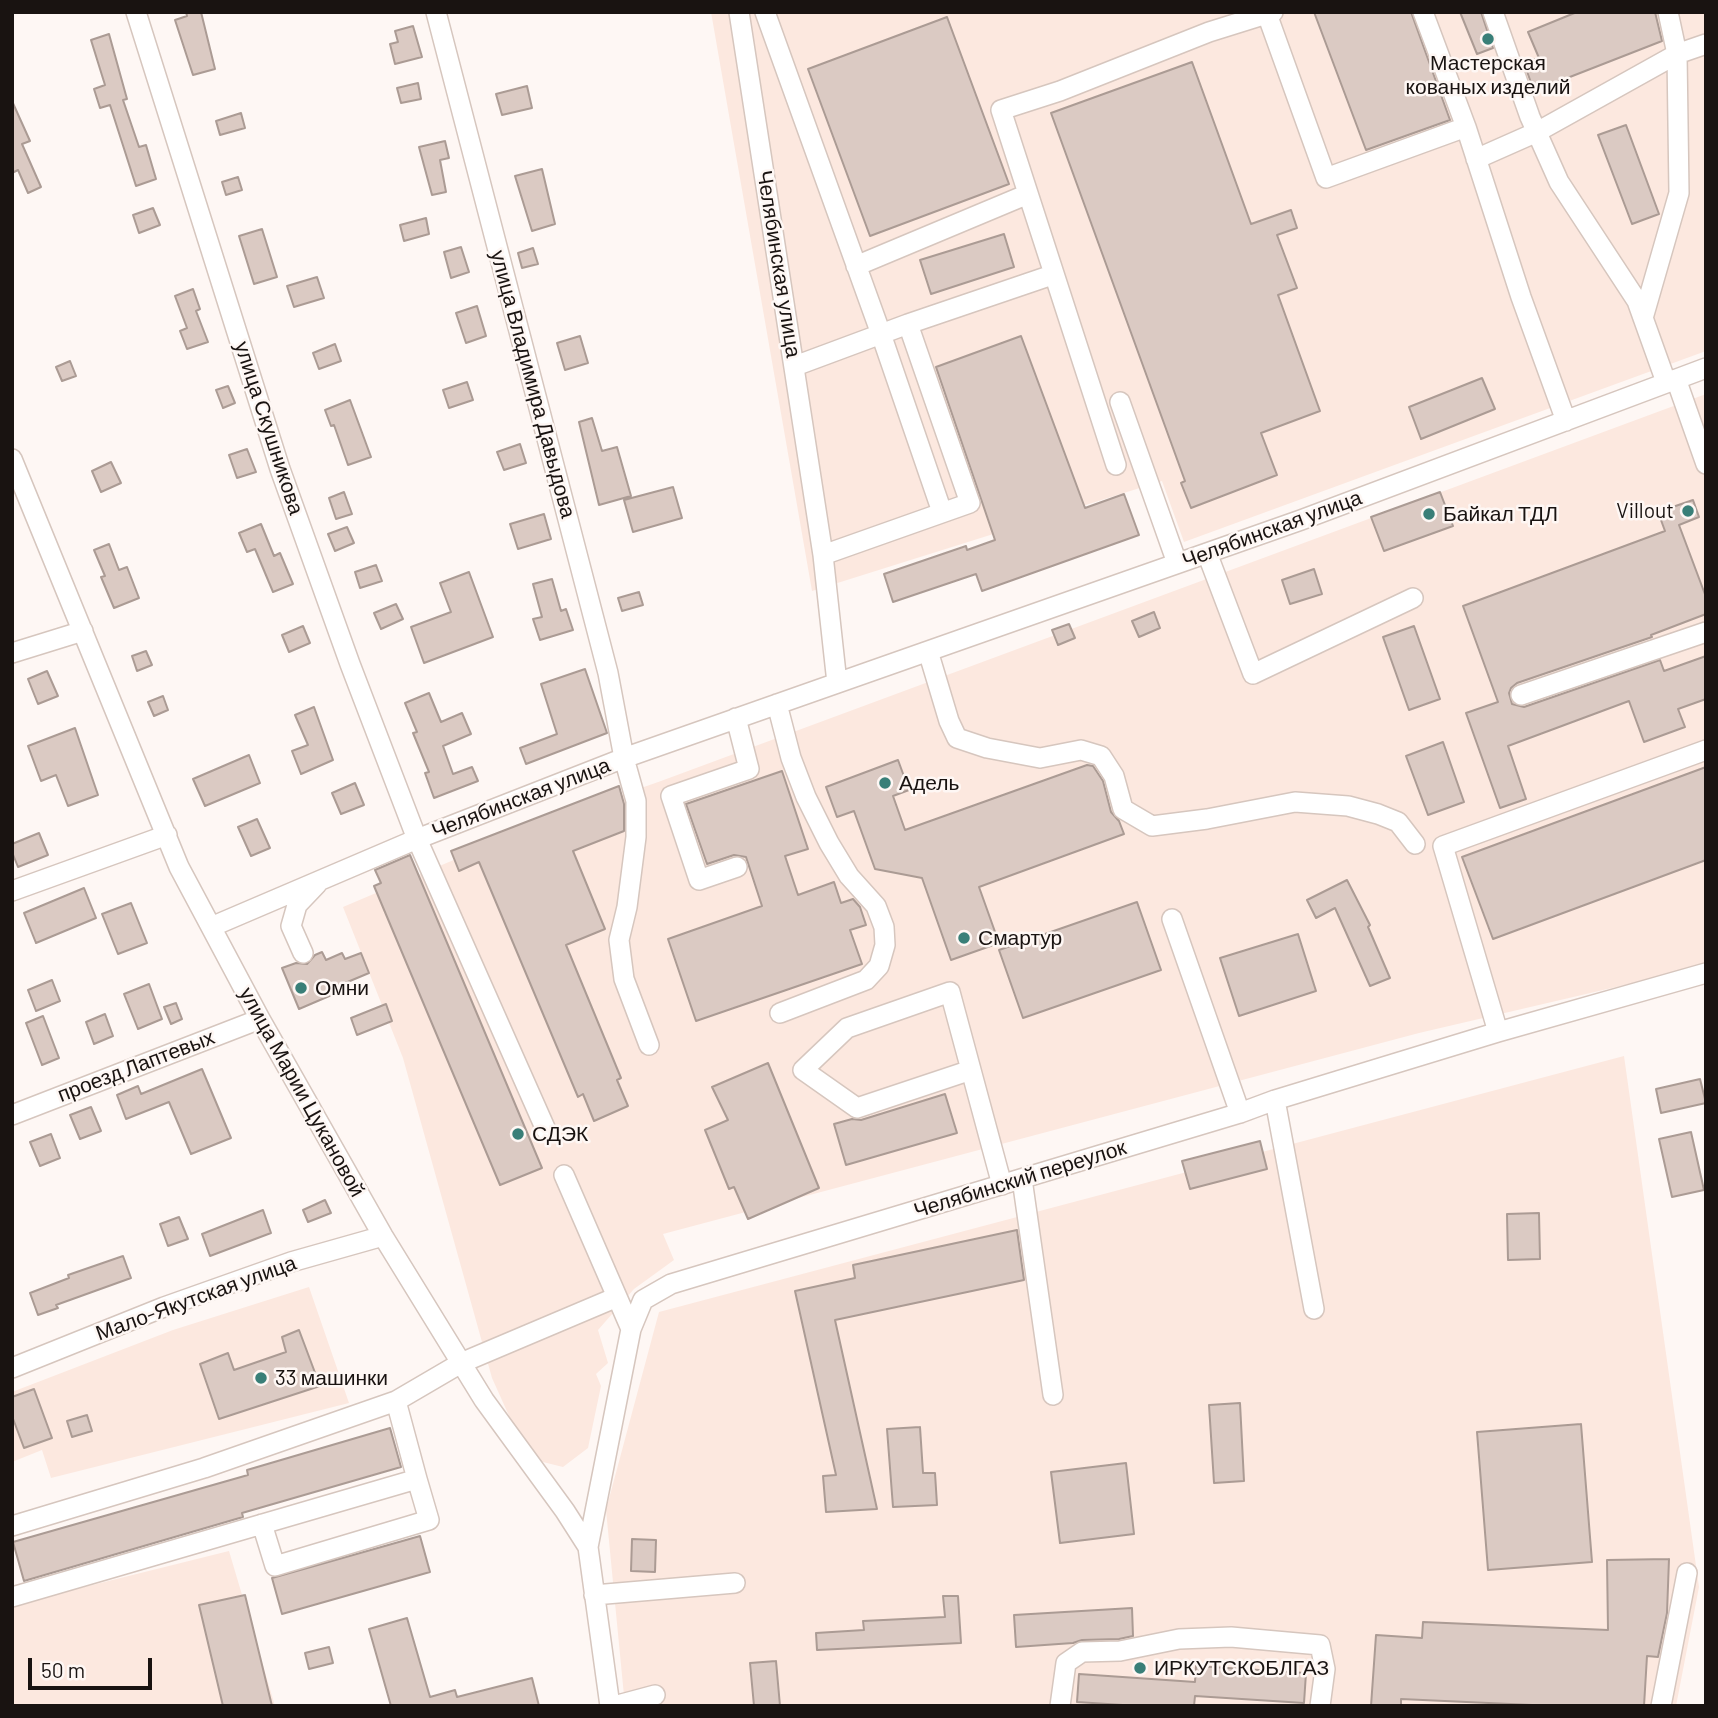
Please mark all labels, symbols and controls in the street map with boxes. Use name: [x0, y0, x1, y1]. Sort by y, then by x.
marker: Мастерская кованых изделий: [1480, 31, 1496, 47]
place label: Мастерская кованых изделий: [1406, 50, 1570, 100]
street label: Челябинская улица: [752, 169, 806, 359]
street label: улица Владимира Давыдова: [485, 247, 581, 521]
street label: улица Скушникова: [229, 338, 309, 518]
street label: Челябинская улица: [1179, 485, 1365, 573]
place label: Villout: [1616, 498, 1674, 524]
place label: Байкал ТДЛ: [1443, 501, 1558, 527]
marker: Villout: [1680, 503, 1696, 519]
marker: Байкал ТДЛ: [1421, 506, 1437, 522]
street label: Челябинская улица: [428, 752, 614, 844]
place label: Адель: [899, 770, 959, 796]
marker: Адель: [877, 775, 893, 791]
place label: Смартур: [978, 925, 1062, 951]
marker: Смартур: [956, 930, 972, 946]
place label: Омни: [315, 975, 369, 1001]
marker: Омни: [293, 980, 309, 996]
street label: улица Марии Цукановой: [234, 983, 370, 1201]
street label: проезд Лаптевых: [54, 1024, 218, 1108]
place label: СДЭК: [532, 1121, 588, 1147]
marker: СДЭК: [510, 1126, 526, 1142]
street label: Челябинский переулок: [911, 1135, 1129, 1223]
street label: Мало-Якутская улица: [92, 1250, 300, 1346]
place label: 33 машинки: [275, 1365, 388, 1391]
marker: 33 машинки: [253, 1370, 269, 1386]
scale bar: [32, 1644, 156, 1688]
place label: ИРКУТСКОБЛГАЗ: [1154, 1655, 1329, 1681]
text: 50 m: [41, 1657, 85, 1682]
marker: ИРКУТСКОБЛГАЗ: [1132, 1660, 1148, 1676]

